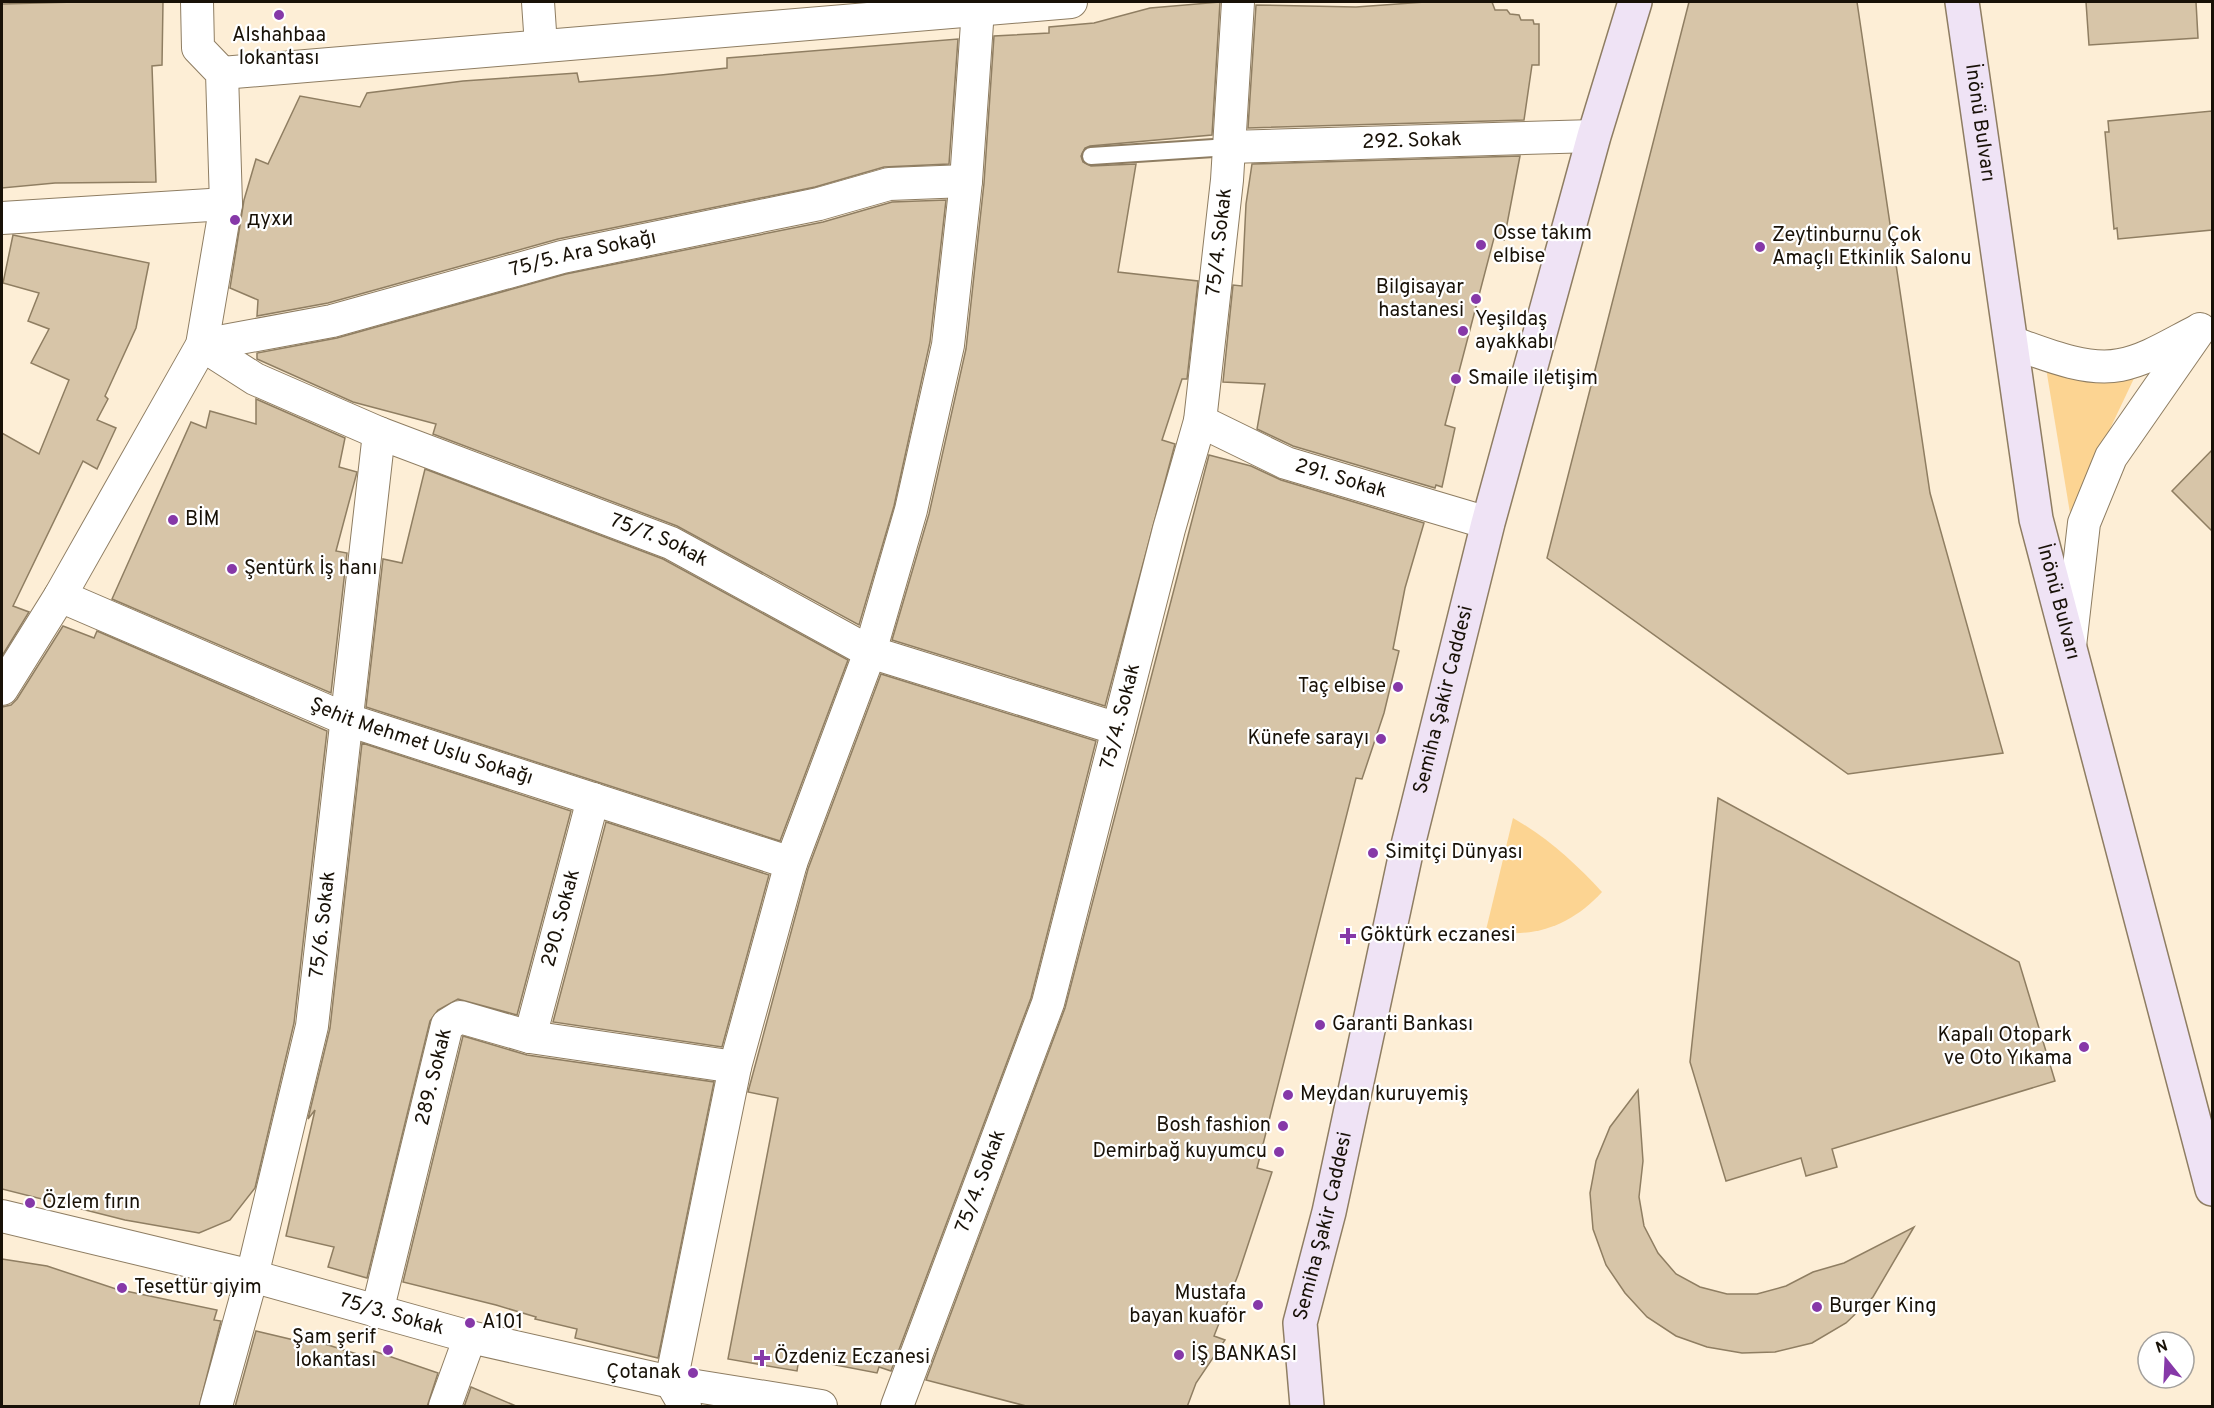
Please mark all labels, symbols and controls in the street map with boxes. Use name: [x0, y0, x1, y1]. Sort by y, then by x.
marker: Alshahbaa lokantası: [272, 8, 286, 22]
place label: Alshahbaa lokantası: [232, 23, 326, 72]
street label: İnönü Bulvarı: [1958, 62, 2001, 183]
street label: 292. Sokak: [1362, 127, 1462, 156]
street label: 75/4. Sokak: [1201, 187, 1239, 297]
place label: духи: [247, 207, 293, 233]
marker: духи: [228, 213, 242, 227]
place label: Osse takım elbise: [1493, 221, 1592, 270]
place label: Zeytinburnu Çok Amaçlı Etkinlik Salonu: [1772, 223, 1971, 272]
street label: 75/5. Ara Sokağı: [507, 225, 659, 284]
marker: Osse takım elbise: [1474, 238, 1488, 252]
marker: Zeytinburnu Çok Amaçlı Etkinlik Salonu: [1753, 240, 1767, 254]
place label: Bilgisayar hastanesi: [1376, 275, 1464, 324]
marker: Bilgisayar hastanesi: [1469, 292, 1483, 306]
place label: Yeşildaş ayakkabı: [1475, 307, 1554, 356]
marker: Yeşildaş ayakkabı: [1456, 324, 1470, 338]
place label: Smaile iletişim: [1468, 366, 1598, 392]
marker: Smaile iletişim: [1449, 372, 1463, 386]
street label: 291. Sokak: [1292, 453, 1390, 505]
place label: BİM: [185, 506, 220, 533]
street label: 75/7. Sokak: [606, 508, 712, 574]
marker: BİM: [166, 513, 180, 527]
street label: İnönü Bulvarı: [2030, 541, 2085, 663]
place label: Şentürk İş hanı: [244, 555, 377, 582]
marker: Şentürk İş hanı: [225, 562, 239, 576]
street label: Semiha Şakir Caddesi: [1408, 603, 1480, 797]
street label: 75/4. Sokak: [1095, 661, 1147, 772]
place label: Taç elbise: [1298, 674, 1386, 700]
marker: Taç elbise: [1391, 680, 1405, 694]
street label: Şehit Mehmet Uslu Sokağı: [306, 692, 536, 792]
place label: Künefe sarayı: [1247, 726, 1369, 752]
marker: Künefe sarayı: [1374, 732, 1388, 746]
place label: Simitçi Dünyası: [1385, 840, 1523, 866]
marker: Simitçi Dünyası: [1366, 846, 1380, 860]
street label: 290. Sokak: [536, 866, 587, 970]
street label: 75/6. Sokak: [304, 870, 342, 980]
place label: Göktürk eczanesi: [1360, 923, 1516, 949]
marker: Göktürk eczanesi: [1341, 929, 1355, 943]
place label: Garanti Bankası: [1332, 1012, 1473, 1038]
marker: Garanti Bankası: [1313, 1018, 1327, 1032]
place label: Kapalı Otopark ve Oto Yıkama: [1938, 1023, 2072, 1072]
street label: 289. Sokak: [410, 1026, 459, 1128]
marker: Kapalı Otopark ve Oto Yıkama: [2077, 1040, 2091, 1054]
place label: Meydan kuruyemiş: [1300, 1082, 1469, 1108]
marker: Meydan kuruyemiş: [1281, 1088, 1295, 1102]
place label: Bosh fashion: [1156, 1113, 1271, 1139]
marker: Bosh fashion: [1276, 1119, 1290, 1133]
street label: 75/4. Sokak: [950, 1126, 1012, 1237]
street label: Semiha Şakir Caddesi: [1288, 1129, 1359, 1323]
place label: Demirbağ kuyumcu: [1092, 1139, 1267, 1165]
marker: Demirbağ kuyumcu: [1272, 1145, 1286, 1159]
place label: Özlem fırın: [42, 1189, 140, 1216]
marker: Özlem fırın: [23, 1196, 37, 1210]
place label: Tesettür giyim: [134, 1275, 262, 1301]
marker: Tesettür giyim: [115, 1281, 129, 1295]
place label: Mustafa bayan kuaför: [1129, 1281, 1246, 1330]
street label: 75/3. Sokak: [336, 1288, 447, 1342]
place label: Burger King: [1829, 1294, 1937, 1320]
marker: Mustafa bayan kuaför: [1251, 1298, 1265, 1312]
marker: Burger King: [1810, 1300, 1824, 1314]
place label: A101: [482, 1310, 523, 1336]
marker: A101: [463, 1316, 477, 1330]
place label: Şam şerif lokantası: [292, 1325, 376, 1374]
north arrow: [2136, 1330, 2196, 1390]
text: N: [2153, 1336, 2171, 1359]
place label: İŞ BANKASI: [1191, 1341, 1297, 1368]
marker: Şam şerif lokantası: [381, 1343, 395, 1357]
place label: Özdeniz Eczanesi: [774, 1344, 930, 1371]
marker: İŞ BANKASI: [1172, 1348, 1186, 1362]
marker: Özdeniz Eczanesi: [755, 1351, 769, 1365]
place label: Çotanak: [606, 1360, 681, 1386]
marker: Çotanak: [686, 1366, 700, 1380]

